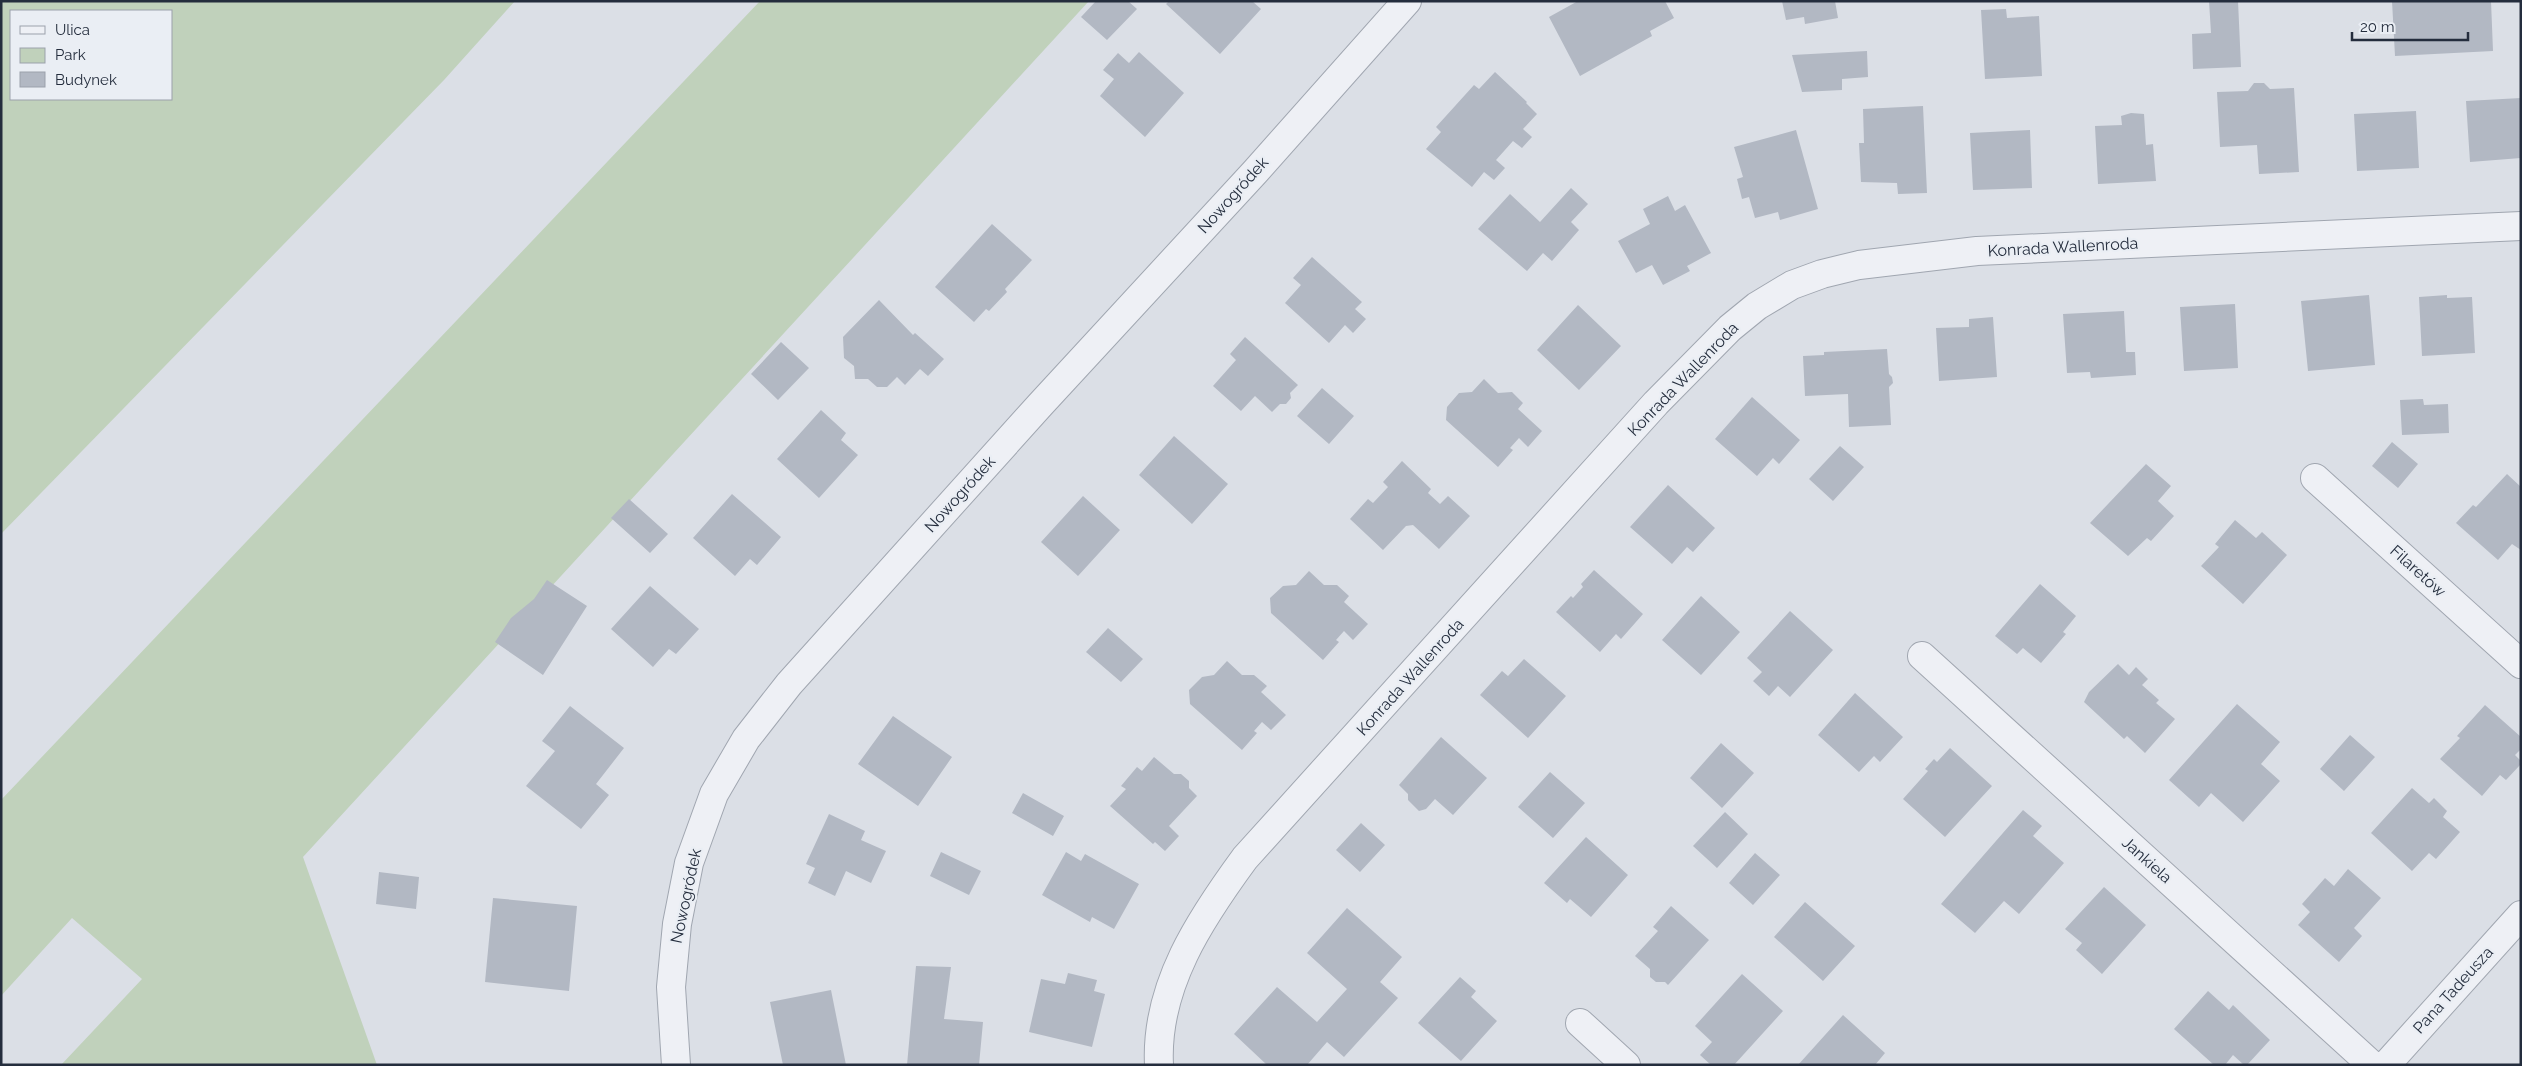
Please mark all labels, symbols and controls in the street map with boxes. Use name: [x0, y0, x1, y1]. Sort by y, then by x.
legend: [10, 10, 172, 100]
scale bar: [2352, 10, 2468, 42]
text: 20 m: [2360, 18, 2395, 36]
text: Ulica: [55, 21, 90, 39]
text: Park: [55, 46, 86, 64]
text: Budynek: [55, 71, 117, 89]
street label: Nowogródek: [1194, 152, 1273, 237]
street label: Konrada Wallenroda: [1987, 234, 2139, 260]
street label: Konrada Wallenroda: [1624, 318, 1742, 440]
street label: Nowogródek: [921, 451, 1000, 536]
street label: Filaretów: [2386, 541, 2450, 601]
street label: Konrada Wallenroda: [1353, 615, 1467, 739]
street label: Jankiela: [2118, 833, 2176, 887]
street label: Nowogródek: [667, 846, 705, 945]
street label: Pana Tadeusza: [2409, 943, 2497, 1037]

